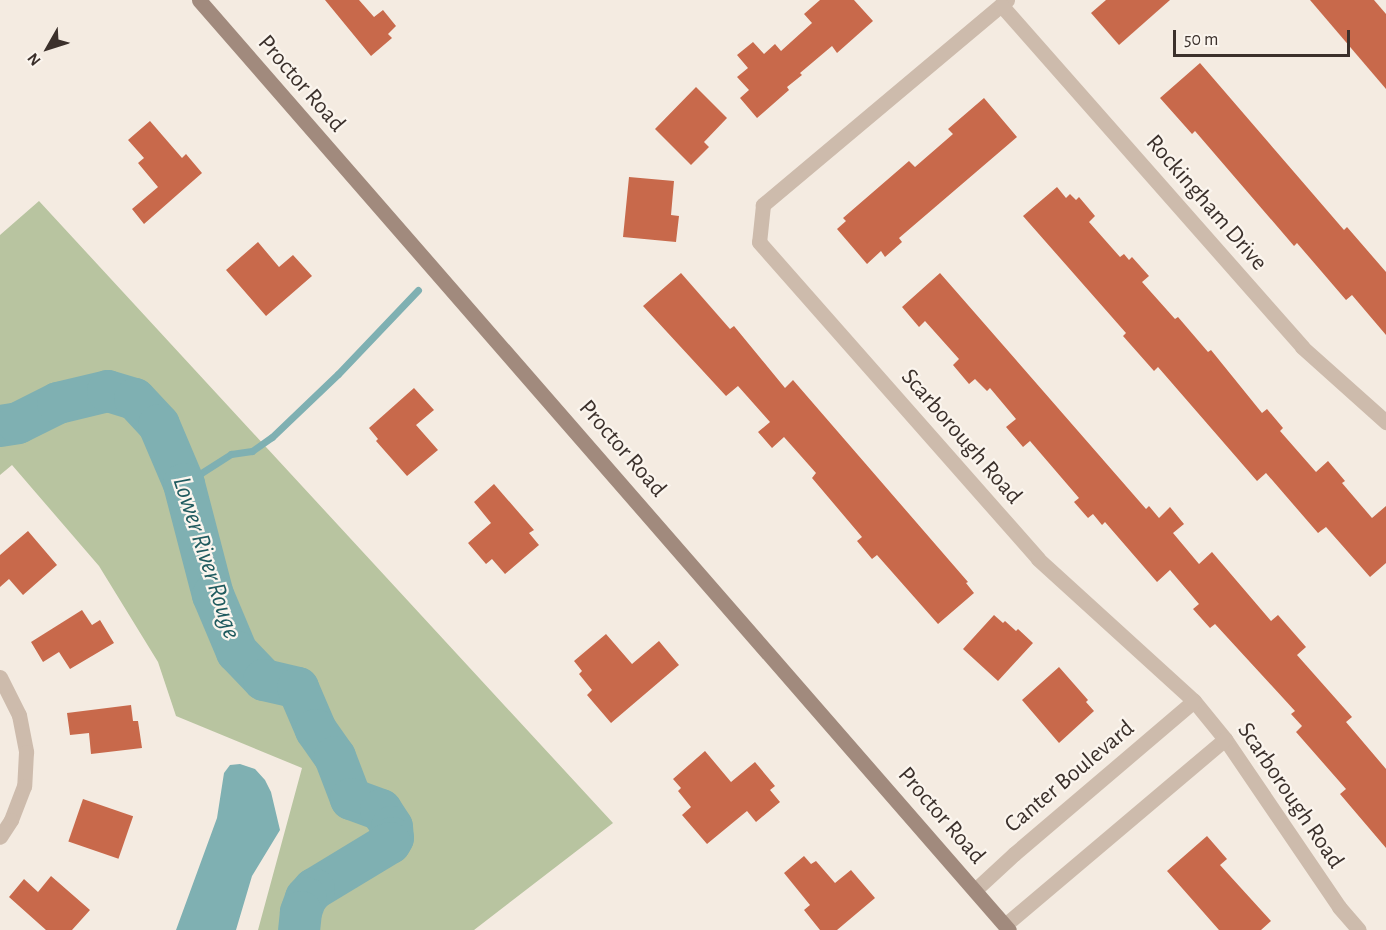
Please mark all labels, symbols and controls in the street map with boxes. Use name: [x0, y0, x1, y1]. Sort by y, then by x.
north arrow: [18, 18, 78, 78]
scale bar: [1176, 18, 1353, 56]
street label: Proctor Road: [251, 30, 351, 138]
text: 50 m: [1184, 31, 1218, 49]
text: N: [24, 50, 44, 69]
street label: Rockingham Drive: [1139, 129, 1273, 277]
street label: Scarborough Road: [894, 363, 1028, 511]
street label: Proctor Road: [572, 395, 672, 503]
water label: Lower River Rouge: [165, 473, 247, 643]
street label: Canter Boulevard: [999, 714, 1141, 840]
street label: Scarborough Road: [1231, 717, 1349, 875]
street label: Proctor Road: [891, 762, 991, 870]

